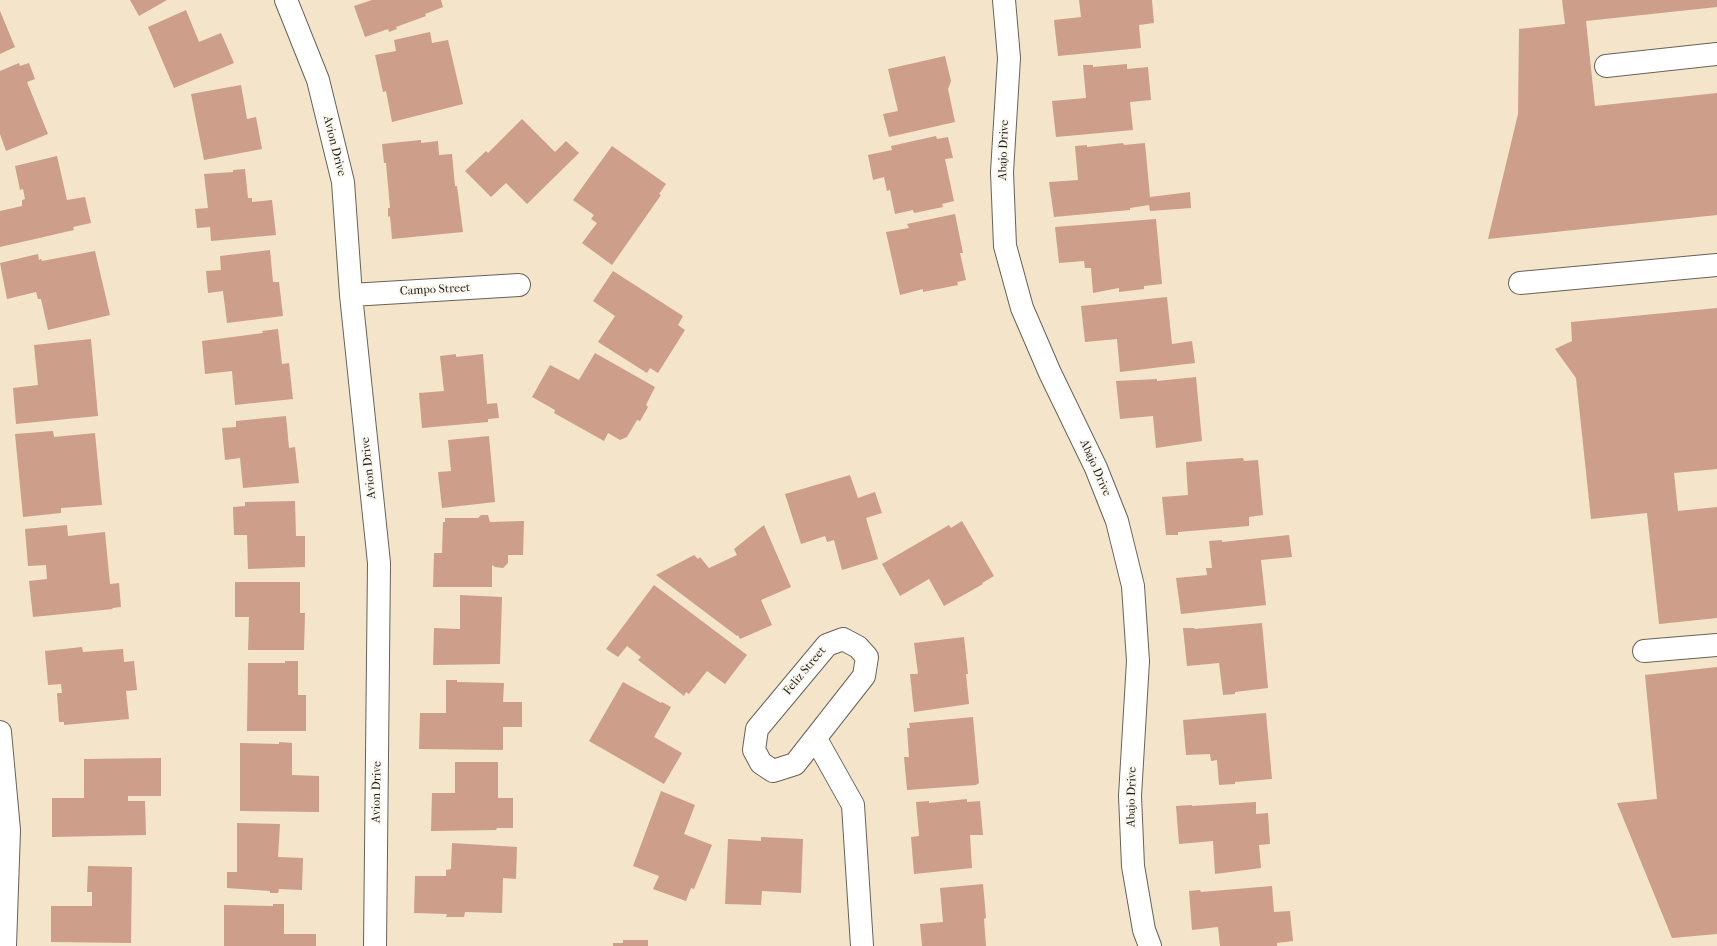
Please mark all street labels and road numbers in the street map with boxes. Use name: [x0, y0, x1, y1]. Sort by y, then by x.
street label: Avion Drive: [320, 114, 348, 178]
street label: Abajo Drive: [996, 119, 1012, 181]
street label: Campo Street: [399, 281, 471, 299]
street label: Avion Drive: [359, 436, 379, 500]
street label: Abajo Drive: [1076, 437, 1114, 499]
street label: Feliz Street: [781, 644, 829, 698]
street label: Avion Drive: [369, 761, 385, 823]
street label: Abajo Drive: [1124, 767, 1140, 827]

